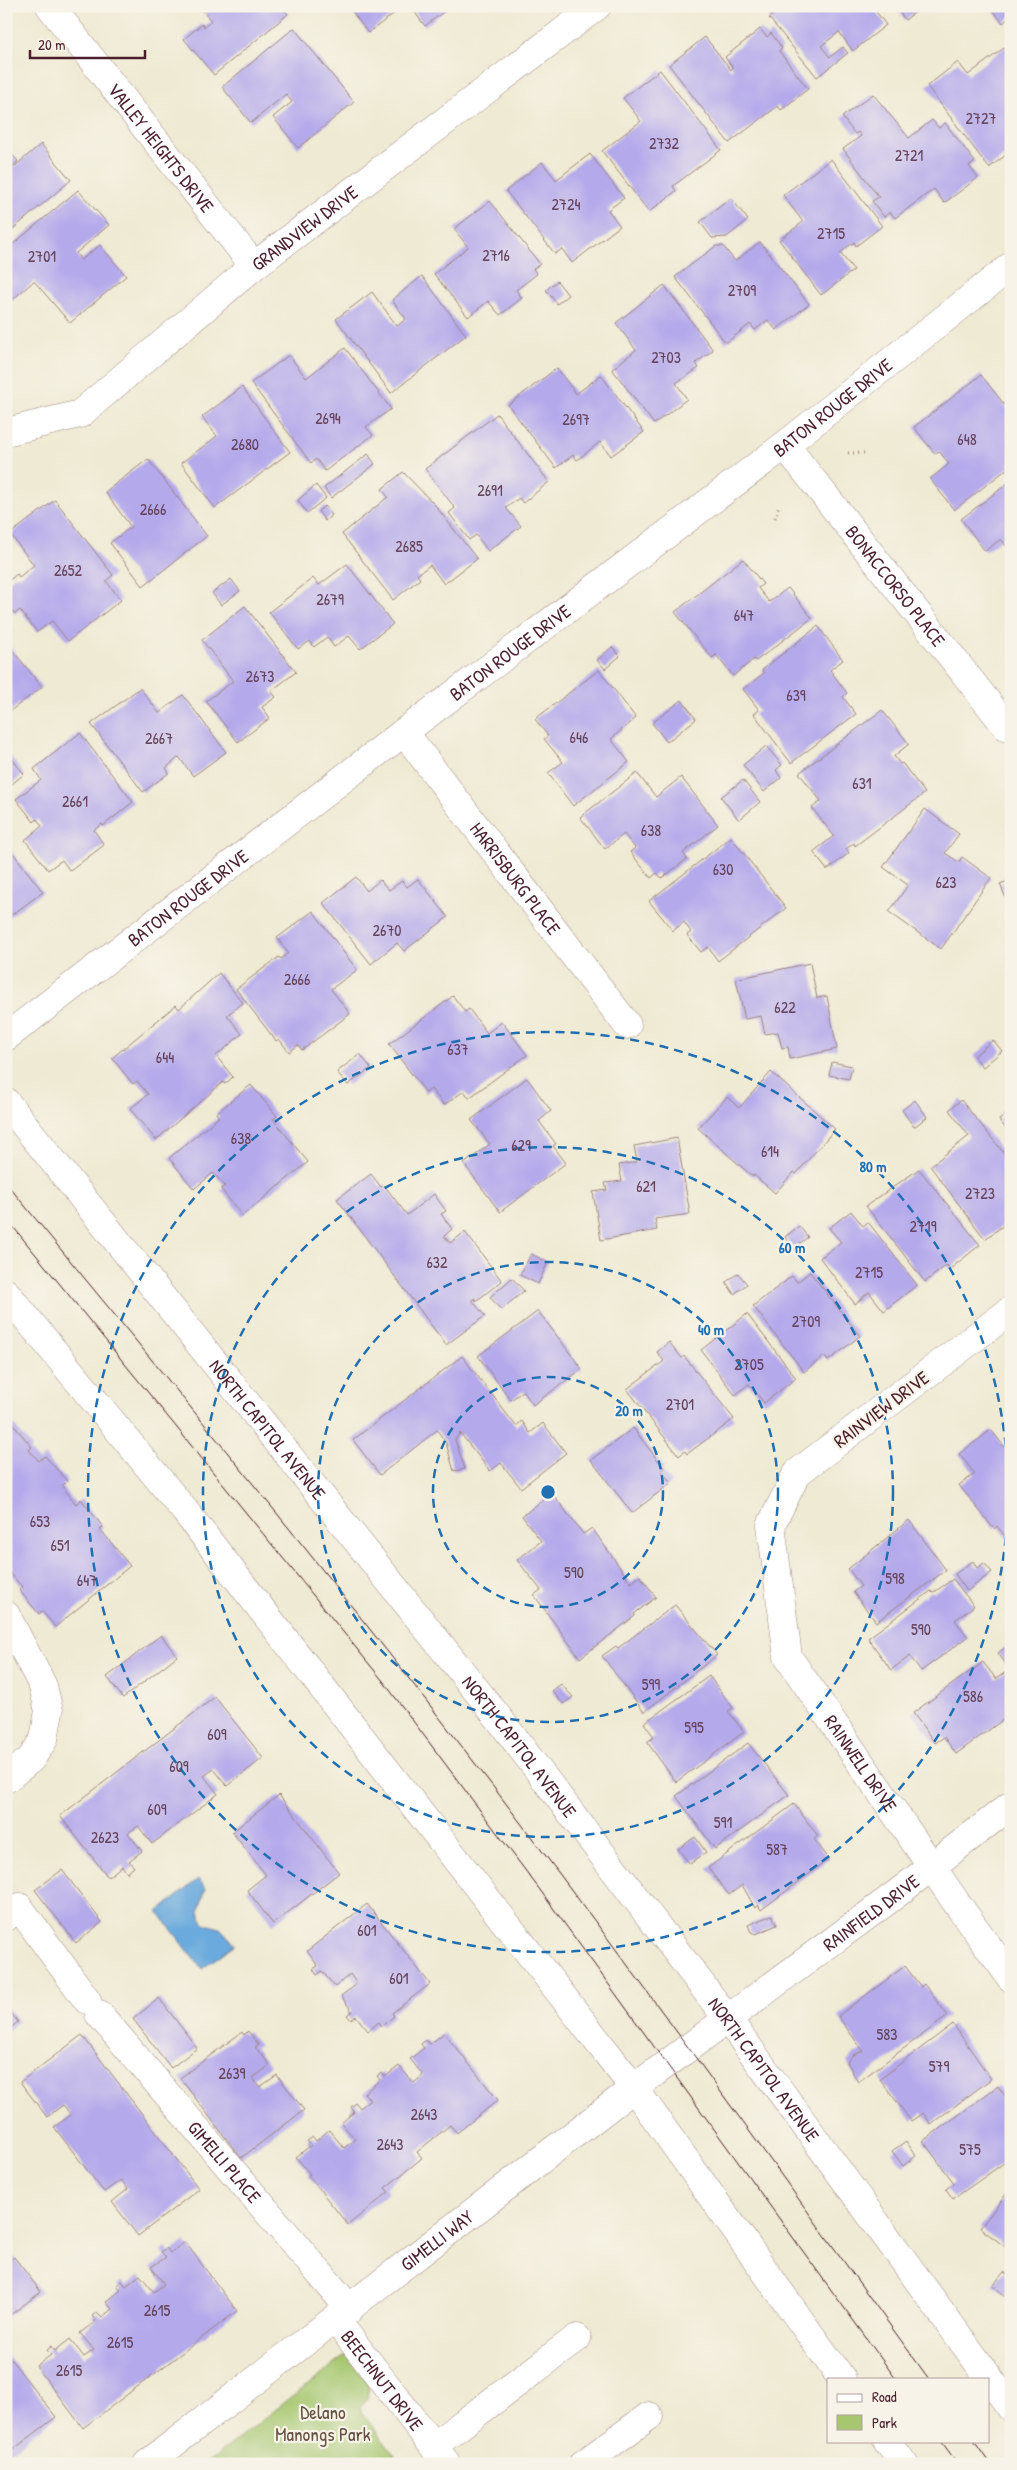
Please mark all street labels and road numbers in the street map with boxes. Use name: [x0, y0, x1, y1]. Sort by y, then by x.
street label: VALLEY HEIGHTS DRIVE: [102, 77, 221, 218]
street label: GRANDVIEW DRIVE: [246, 179, 363, 276]
street label: BATON ROUGE DRIVE: [767, 352, 898, 463]
street label: BONACCORSO PLACE: [840, 520, 952, 652]
street label: BATON ROUGE DRIVE: [444, 598, 576, 706]
street label: HARRISBURG PLACE: [464, 817, 567, 941]
street label: BATON ROUGE DRIVE: [122, 843, 254, 952]
street label: NORTH CAPITOL AVENUE: [203, 1354, 332, 1505]
street label: RAINVIEW DRIVE: [828, 1364, 935, 1453]
street label: NORTH CAPITOL AVENUE: [456, 1670, 583, 1823]
street label: RAINWELL DRIVE: [818, 1710, 904, 1817]
street label: RAINFIELD DRIVE: [817, 1868, 925, 1957]
street label: NORTH CAPITOL AVENUE: [703, 1992, 826, 2147]
street label: GIMELLI PLACE: [182, 2115, 268, 2209]
street label: GIMELLI WAY: [395, 2203, 479, 2277]
street label: BEECHNUT DRIVE: [335, 2324, 430, 2436]

